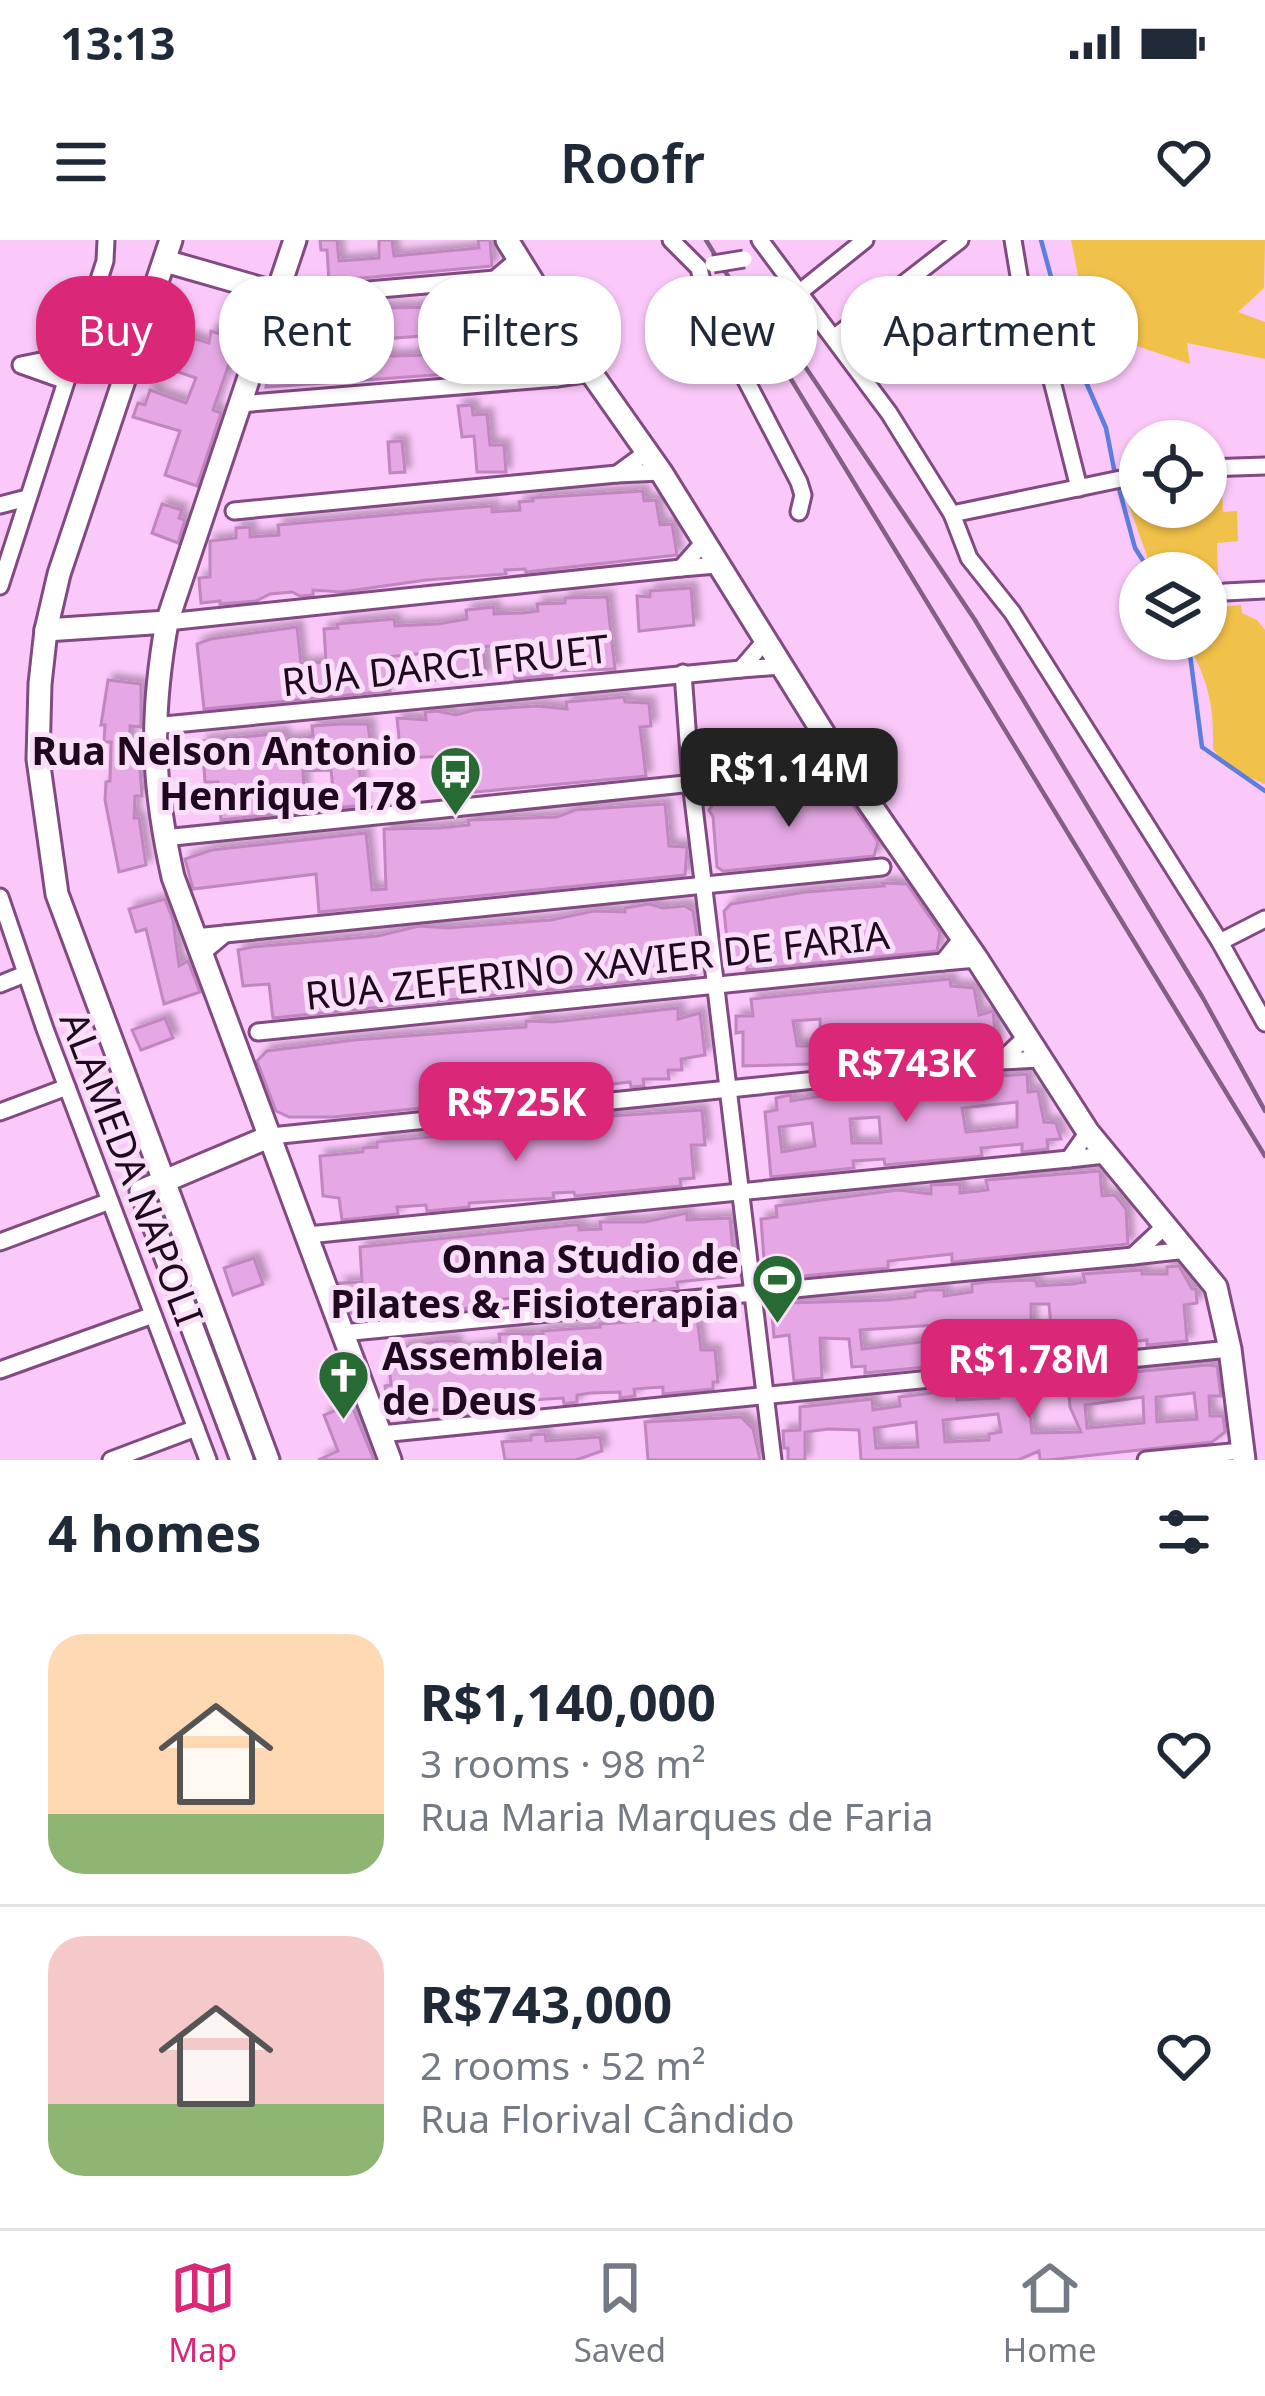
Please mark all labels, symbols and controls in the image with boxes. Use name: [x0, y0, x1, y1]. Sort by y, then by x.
text: 13:13: [60, 12, 176, 73]
text: Roofr: [560, 125, 705, 199]
icon: menu: [48, 129, 114, 195]
icon: heart: [1151, 129, 1217, 195]
chip: Buy: [36, 276, 195, 384]
chip: Rent: [219, 276, 394, 384]
chip: Filters: [418, 276, 621, 384]
chip: New: [645, 276, 817, 384]
chip: Apartment: [841, 276, 1138, 384]
map controls: [1119, 420, 1227, 660]
button: locate: [1119, 420, 1227, 528]
button: layers: [1119, 552, 1227, 660]
street label: RUA DARCI FRUET: [279, 620, 612, 708]
place label: Rua Nelson Antonio Henrique 178: [31, 723, 417, 821]
pin: R$1.14M: [678, 728, 900, 830]
text: R$1.14M: [708, 740, 870, 793]
bus stop icon: Rua Nelson Antonio Henrique 178: [428, 743, 484, 817]
street label: RUA ZEFERINO XAVIER DE FARIA: [302, 907, 892, 1021]
street label: ALAMEDA NAPOLI: [49, 1003, 217, 1333]
pin: R$743K: [808, 1023, 1004, 1125]
text: R$743K: [836, 1035, 976, 1088]
pin: R$725K: [418, 1062, 614, 1164]
text: R$725K: [446, 1074, 586, 1127]
place label: Onna Studio de Pilates & Fisioterapia: [330, 1231, 739, 1329]
sports icon: Onna Studio de Pilates & Fisioterapia: [750, 1251, 806, 1325]
pin: R$1.78M: [918, 1319, 1140, 1421]
place label: Assembleia de Deus: [382, 1328, 604, 1426]
text: R$1.78M: [948, 1331, 1110, 1384]
church icon: Assembleia de Deus: [315, 1348, 371, 1422]
text: 4 homes: [48, 1497, 261, 1567]
icon: filters: [1151, 1499, 1217, 1565]
text: R$1,140,000: [420, 1666, 716, 1736]
icon: home: [144, 1682, 288, 1826]
icon: heart: [1151, 1721, 1217, 1787]
text: 3 rooms · 98 m²: [420, 1736, 706, 1789]
text: Rua Maria Marques de Faria: [420, 1789, 934, 1842]
text: R$743,000: [420, 1968, 672, 2038]
icon: home: [144, 1984, 288, 2128]
icon: heart: [1151, 2023, 1217, 2089]
text: 2 rooms · 52 m²: [420, 2038, 706, 2091]
text: Rua Florival Cândido: [420, 2091, 795, 2144]
tab: Map: [168, 2255, 237, 2372]
tab: Saved: [574, 2255, 666, 2372]
tab: Home: [1003, 2255, 1097, 2372]

